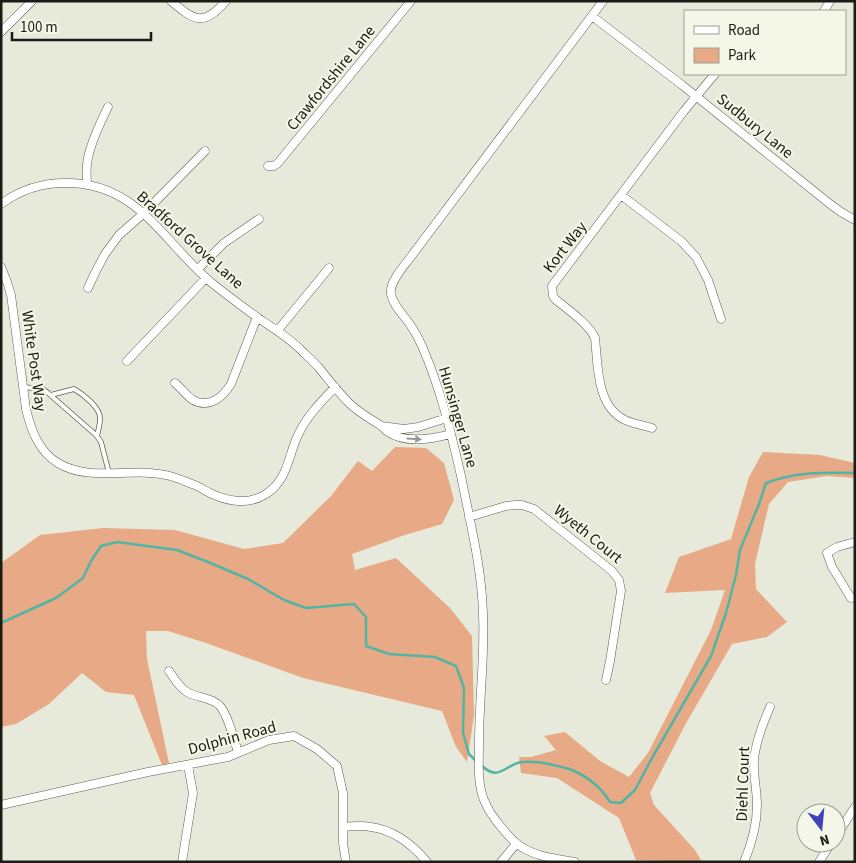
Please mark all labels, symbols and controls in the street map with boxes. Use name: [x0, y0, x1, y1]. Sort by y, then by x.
scale bar: [12, 10, 151, 42]
legend: [684, 10, 846, 75]
text: 100 m: [20, 17, 58, 38]
text: Road: [728, 20, 760, 41]
street label: Crawfordshire Lane: [282, 21, 380, 135]
text: Park: [728, 45, 757, 66]
street label: Sudbury Lane: [712, 88, 798, 164]
street label: Bradford Grove Lane: [132, 186, 248, 294]
street label: Kort Way: [538, 216, 592, 277]
street label: White Post Way: [16, 309, 52, 413]
street label: Hunsinger Lane: [433, 364, 483, 470]
one-way arrow: [407, 435, 423, 443]
street label: Wyeth Court: [549, 499, 627, 569]
street label: Dolphin Road: [185, 716, 279, 760]
street label: Diehl Court: [731, 745, 755, 822]
north arrow: [796, 803, 846, 853]
text: N: [817, 829, 832, 850]

